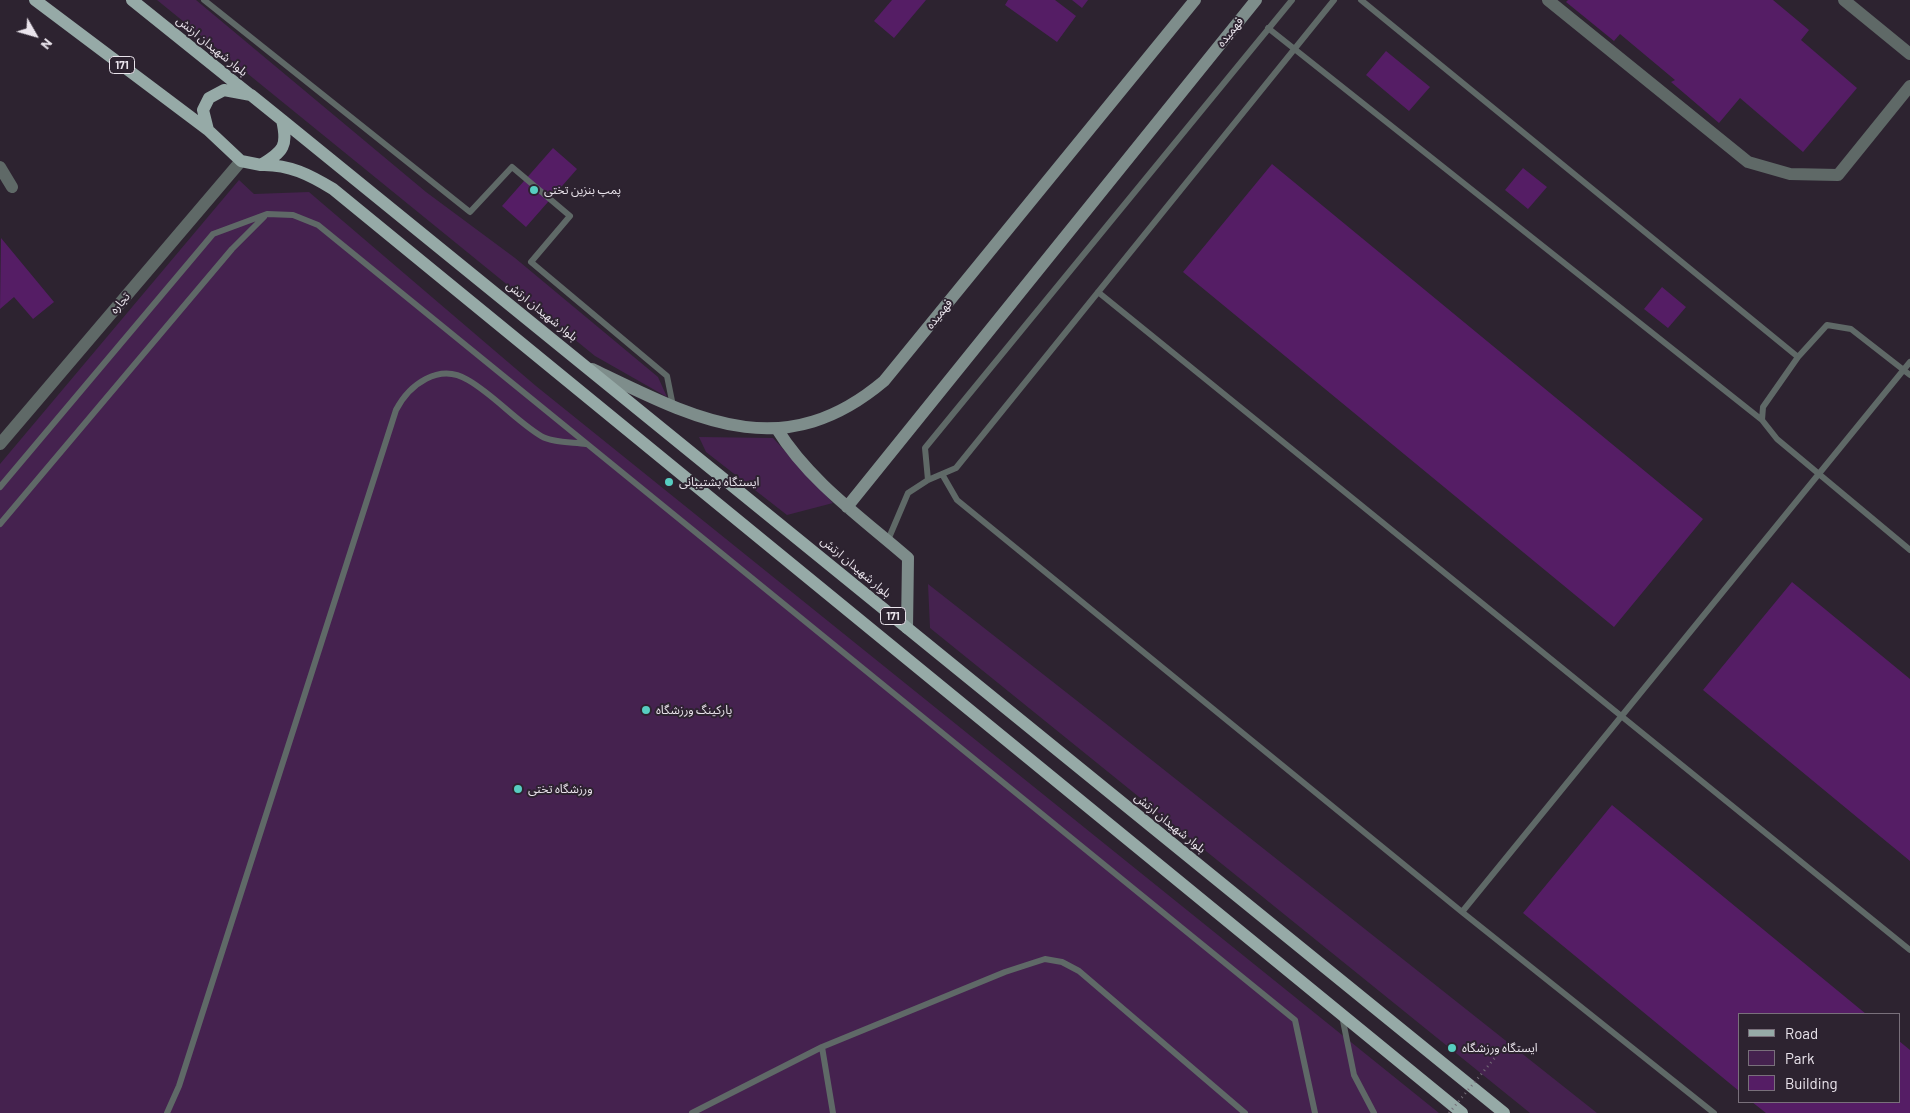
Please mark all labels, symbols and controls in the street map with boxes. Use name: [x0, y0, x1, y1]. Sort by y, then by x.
north arrow: [10, 10, 60, 60]
street label: بلوار شهیدان ارتش: [173, 13, 251, 79]
street label: فهمیده: [1214, 14, 1246, 50]
text: N: [38, 36, 57, 53]
road number: 171: [110, 56, 134, 74]
place label: پمپ بنزین تختی: [544, 183, 621, 197]
marker: پمپ بنزین تختی: [528, 184, 540, 196]
street label: بلوار شهیدان ارتش: [503, 278, 581, 344]
street label: تجاره: [107, 289, 133, 317]
street label: فهمیده: [923, 296, 955, 332]
place label: ایستگاه پشتیبانی: [679, 475, 759, 489]
marker: ایستگاه پشتیبانی: [663, 476, 675, 488]
street label: بلوار شهیدان ارتش: [818, 533, 894, 601]
road number: 171: [880, 608, 906, 624]
place label: پارکینگ ورزشگاه: [656, 703, 732, 717]
marker: پارکینگ ورزشگاه: [640, 704, 652, 716]
place label: ورزشگاه تختی: [528, 782, 593, 796]
marker: ورزشگاه تختی: [512, 783, 524, 795]
street label: بلوار شهیدان ارتش: [1131, 790, 1209, 856]
legend: [1738, 1013, 1900, 1103]
text: Road: [1785, 1024, 1818, 1042]
place label: ایستگاه ورزشگاه: [1462, 1041, 1538, 1055]
marker: ایستگاه ورزشگاه: [1446, 1042, 1458, 1054]
text: Park: [1785, 1049, 1814, 1067]
text: Building: [1785, 1074, 1838, 1092]

